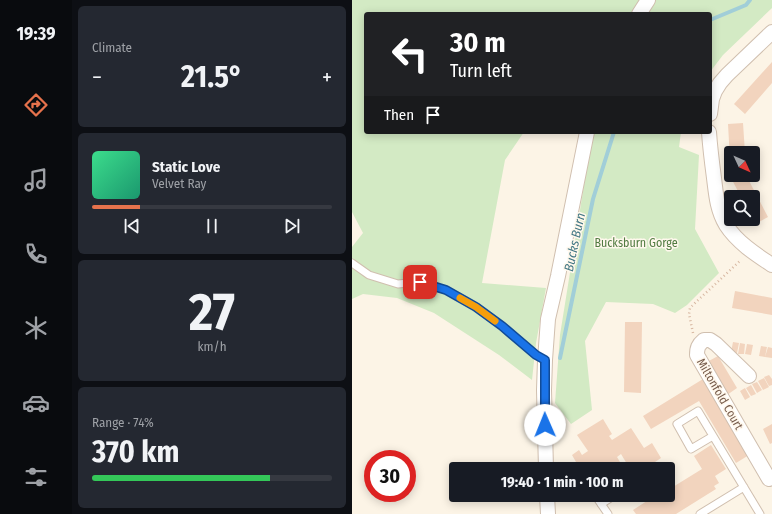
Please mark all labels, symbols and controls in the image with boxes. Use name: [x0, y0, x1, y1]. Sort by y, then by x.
text: 19:39: [17, 23, 56, 45]
text: 30 m: [450, 26, 506, 59]
icon: left: [384, 28, 436, 80]
text: Climate: [92, 40, 132, 55]
text: 21.5°: [181, 59, 243, 95]
text: Turn left: [450, 60, 512, 82]
text: −: [92, 64, 102, 91]
text: +: [322, 64, 332, 91]
icon: directions: [22, 91, 50, 119]
icon: arrive: [422, 104, 444, 126]
text: Then: [384, 106, 414, 124]
north arrow: [724, 146, 760, 182]
map controls: [724, 146, 760, 226]
text: Static Love: [152, 158, 220, 176]
icon: music: [22, 166, 50, 194]
text: Velvet Ray: [152, 176, 206, 191]
button: search: [724, 190, 760, 226]
water label: Bucks Burn: [561, 211, 588, 273]
icon: previous: [121, 215, 143, 237]
icon: pause: [201, 215, 223, 237]
icon: next: [281, 215, 303, 237]
park label: Bucksburn Gorge: [594, 236, 678, 250]
icon: phone: [22, 240, 50, 268]
pin: [403, 265, 437, 299]
icon: arrive: [409, 271, 431, 293]
text: 27: [189, 281, 235, 344]
icon: climate: [22, 314, 50, 342]
text: km/h: [198, 339, 227, 354]
street label: Miltonfold Court: [694, 356, 746, 432]
icon: car: [22, 389, 50, 417]
position arrow: [524, 404, 566, 446]
text: Range · 74%: [92, 415, 154, 430]
text: 370 km: [92, 434, 179, 470]
speed limit sign: 30: [364, 450, 416, 502]
icon: filters: [22, 463, 50, 491]
text: 19:40 · 1 min · 100 m: [501, 473, 623, 491]

